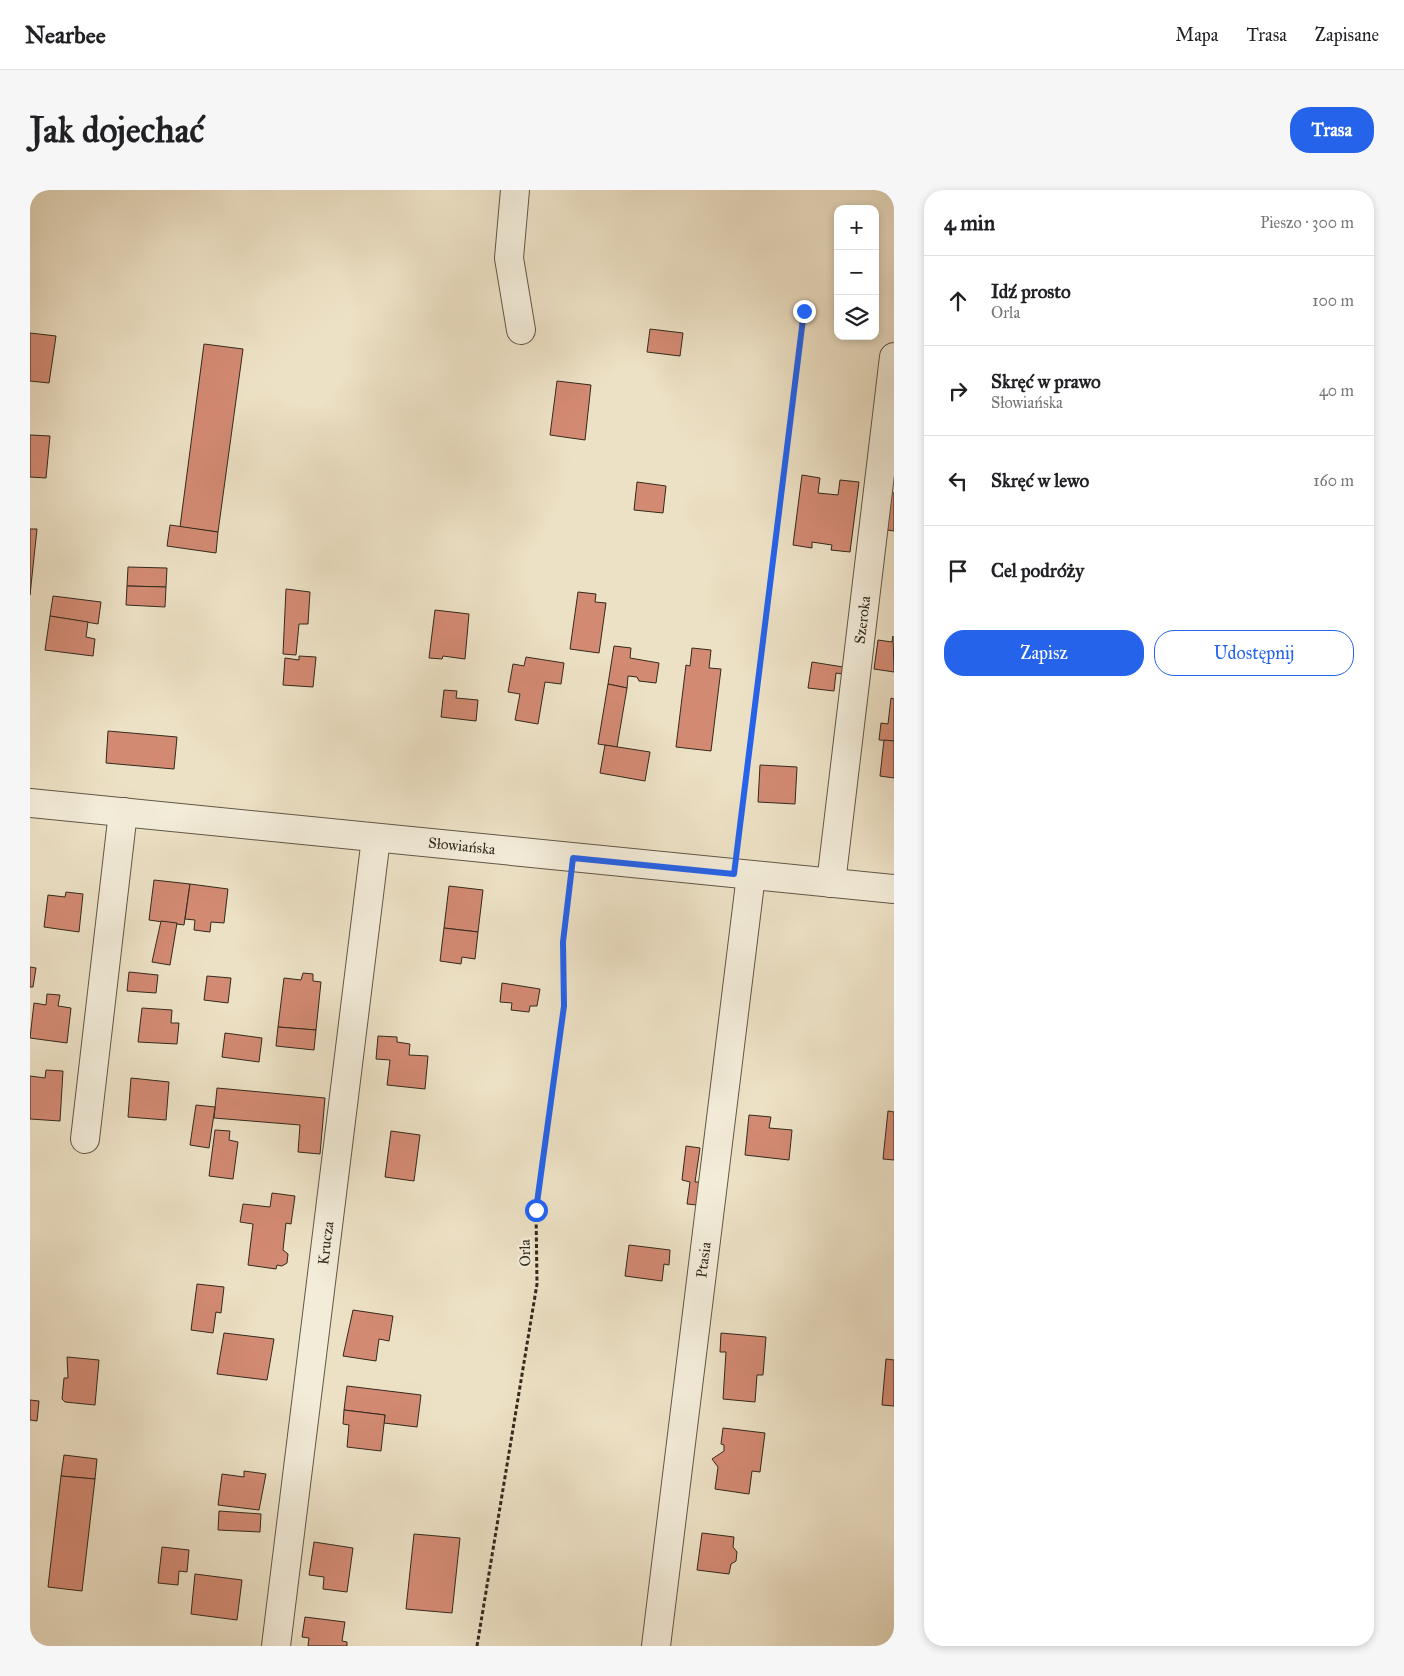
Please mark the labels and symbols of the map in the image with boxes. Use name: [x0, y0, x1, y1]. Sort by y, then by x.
route end: [793, 300, 816, 323]
street label: Szeroka: [851, 594, 874, 645]
street label: Słowiańska: [427, 834, 497, 858]
route start: [525, 1199, 548, 1222]
street label: Krucza: [314, 1219, 338, 1266]
street label: Orla: [516, 1238, 534, 1267]
street label: Ptasia: [692, 1240, 715, 1279]

